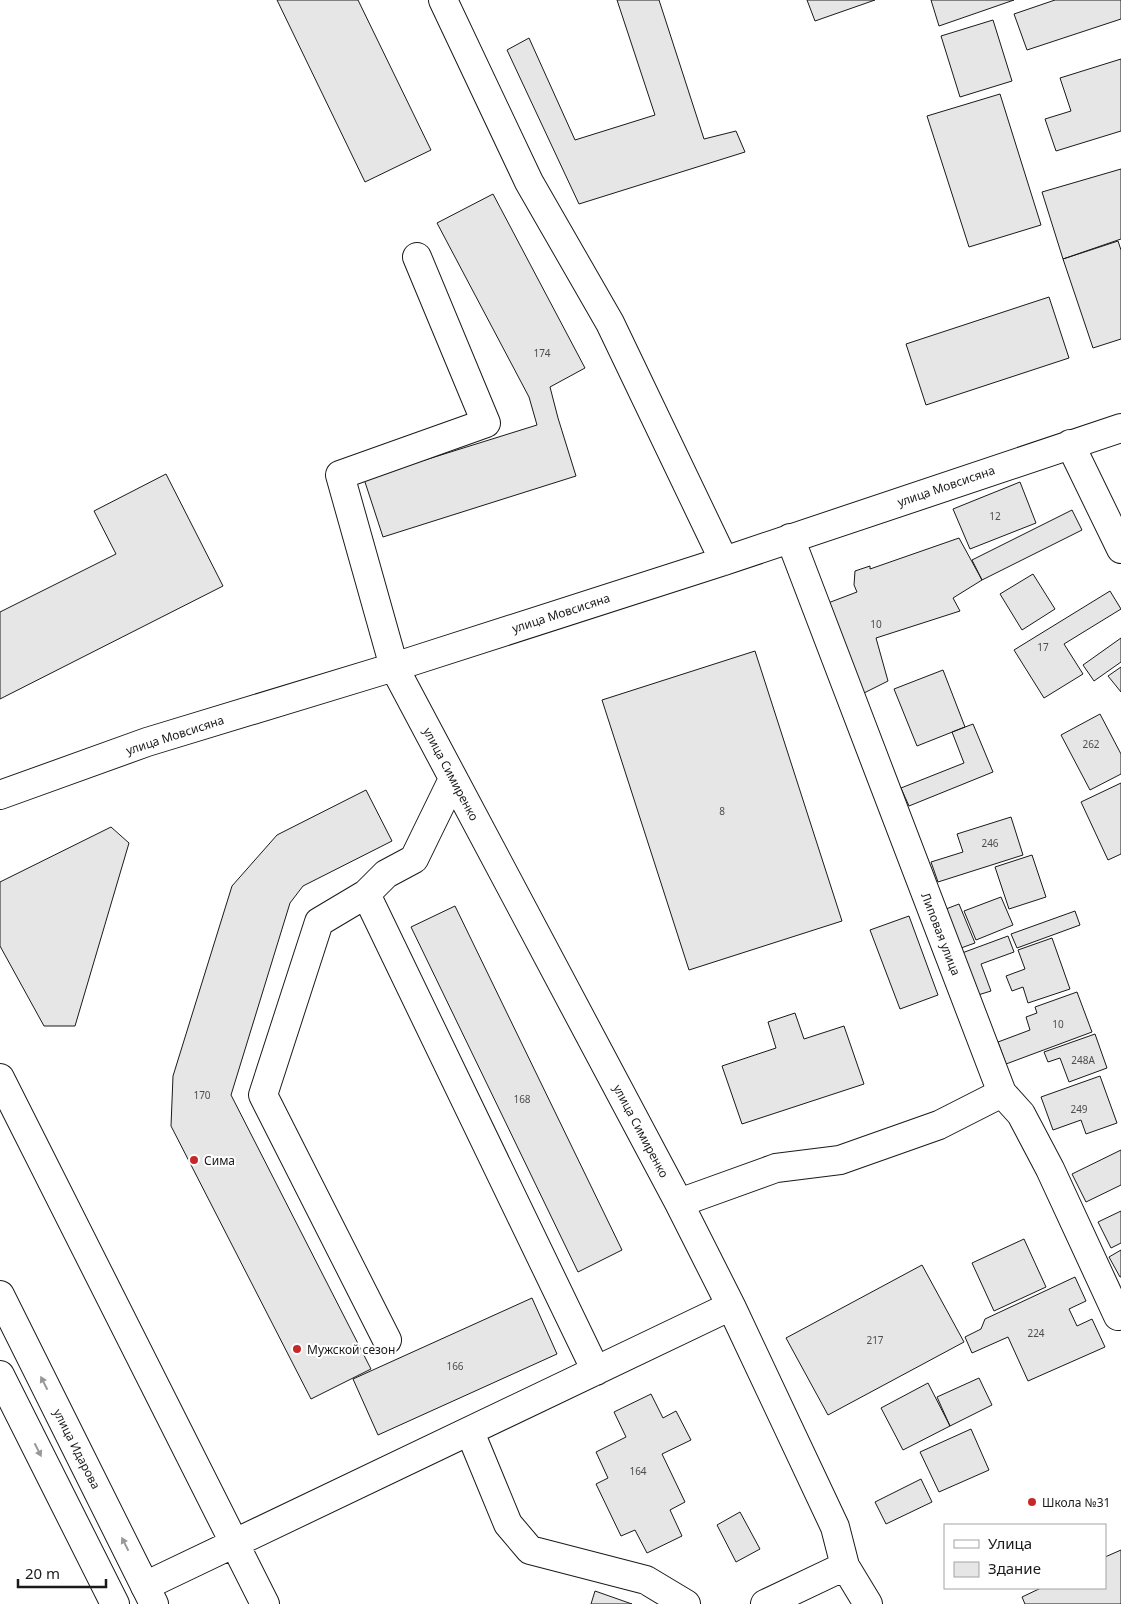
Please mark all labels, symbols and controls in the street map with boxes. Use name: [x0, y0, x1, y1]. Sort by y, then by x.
house number: 174: [533, 346, 551, 360]
street label: улица Мовсисяна: [895, 461, 997, 511]
house number: 12: [989, 509, 1001, 523]
street label: улица Мовсисяна: [510, 589, 612, 637]
house number: 10: [870, 617, 882, 631]
house number: 17: [1037, 640, 1049, 654]
street label: улица Мовсисяна: [124, 711, 226, 759]
street label: улица Симиренко: [419, 724, 483, 824]
house number: 262: [1082, 737, 1100, 751]
house number: 8: [719, 804, 725, 818]
house number: 246: [981, 836, 999, 850]
street label: Липовая улица: [917, 890, 965, 978]
house number: 10: [1052, 1017, 1064, 1031]
house number: 248А: [1071, 1053, 1095, 1067]
street label: улица Симиренко: [609, 1081, 673, 1181]
house number: 170: [193, 1088, 211, 1102]
house number: 168: [513, 1092, 531, 1106]
house number: 249: [1070, 1102, 1088, 1116]
place label: Сима: [204, 1152, 235, 1169]
marker: Сима: [188, 1154, 200, 1166]
house number: 224: [1027, 1326, 1045, 1340]
house number: 217: [866, 1333, 884, 1347]
place label: Мужской сезон: [307, 1341, 395, 1358]
marker: Мужской сезон: [291, 1343, 303, 1355]
house number: 166: [446, 1359, 464, 1373]
one-way arrow: [40, 1376, 48, 1391]
street label: улица Идарова: [49, 1406, 105, 1492]
one-way arrow: [34, 1443, 42, 1457]
house number: 164: [629, 1464, 647, 1478]
place label: Школа №31: [1042, 1494, 1111, 1511]
marker: Школа №31: [1026, 1496, 1038, 1508]
legend: [944, 1524, 1106, 1589]
text: Улица: [988, 1533, 1032, 1553]
one-way arrow: [121, 1537, 129, 1552]
scale bar: [18, 1556, 105, 1588]
text: Здание: [988, 1558, 1041, 1578]
text: 20 m: [25, 1563, 60, 1583]

